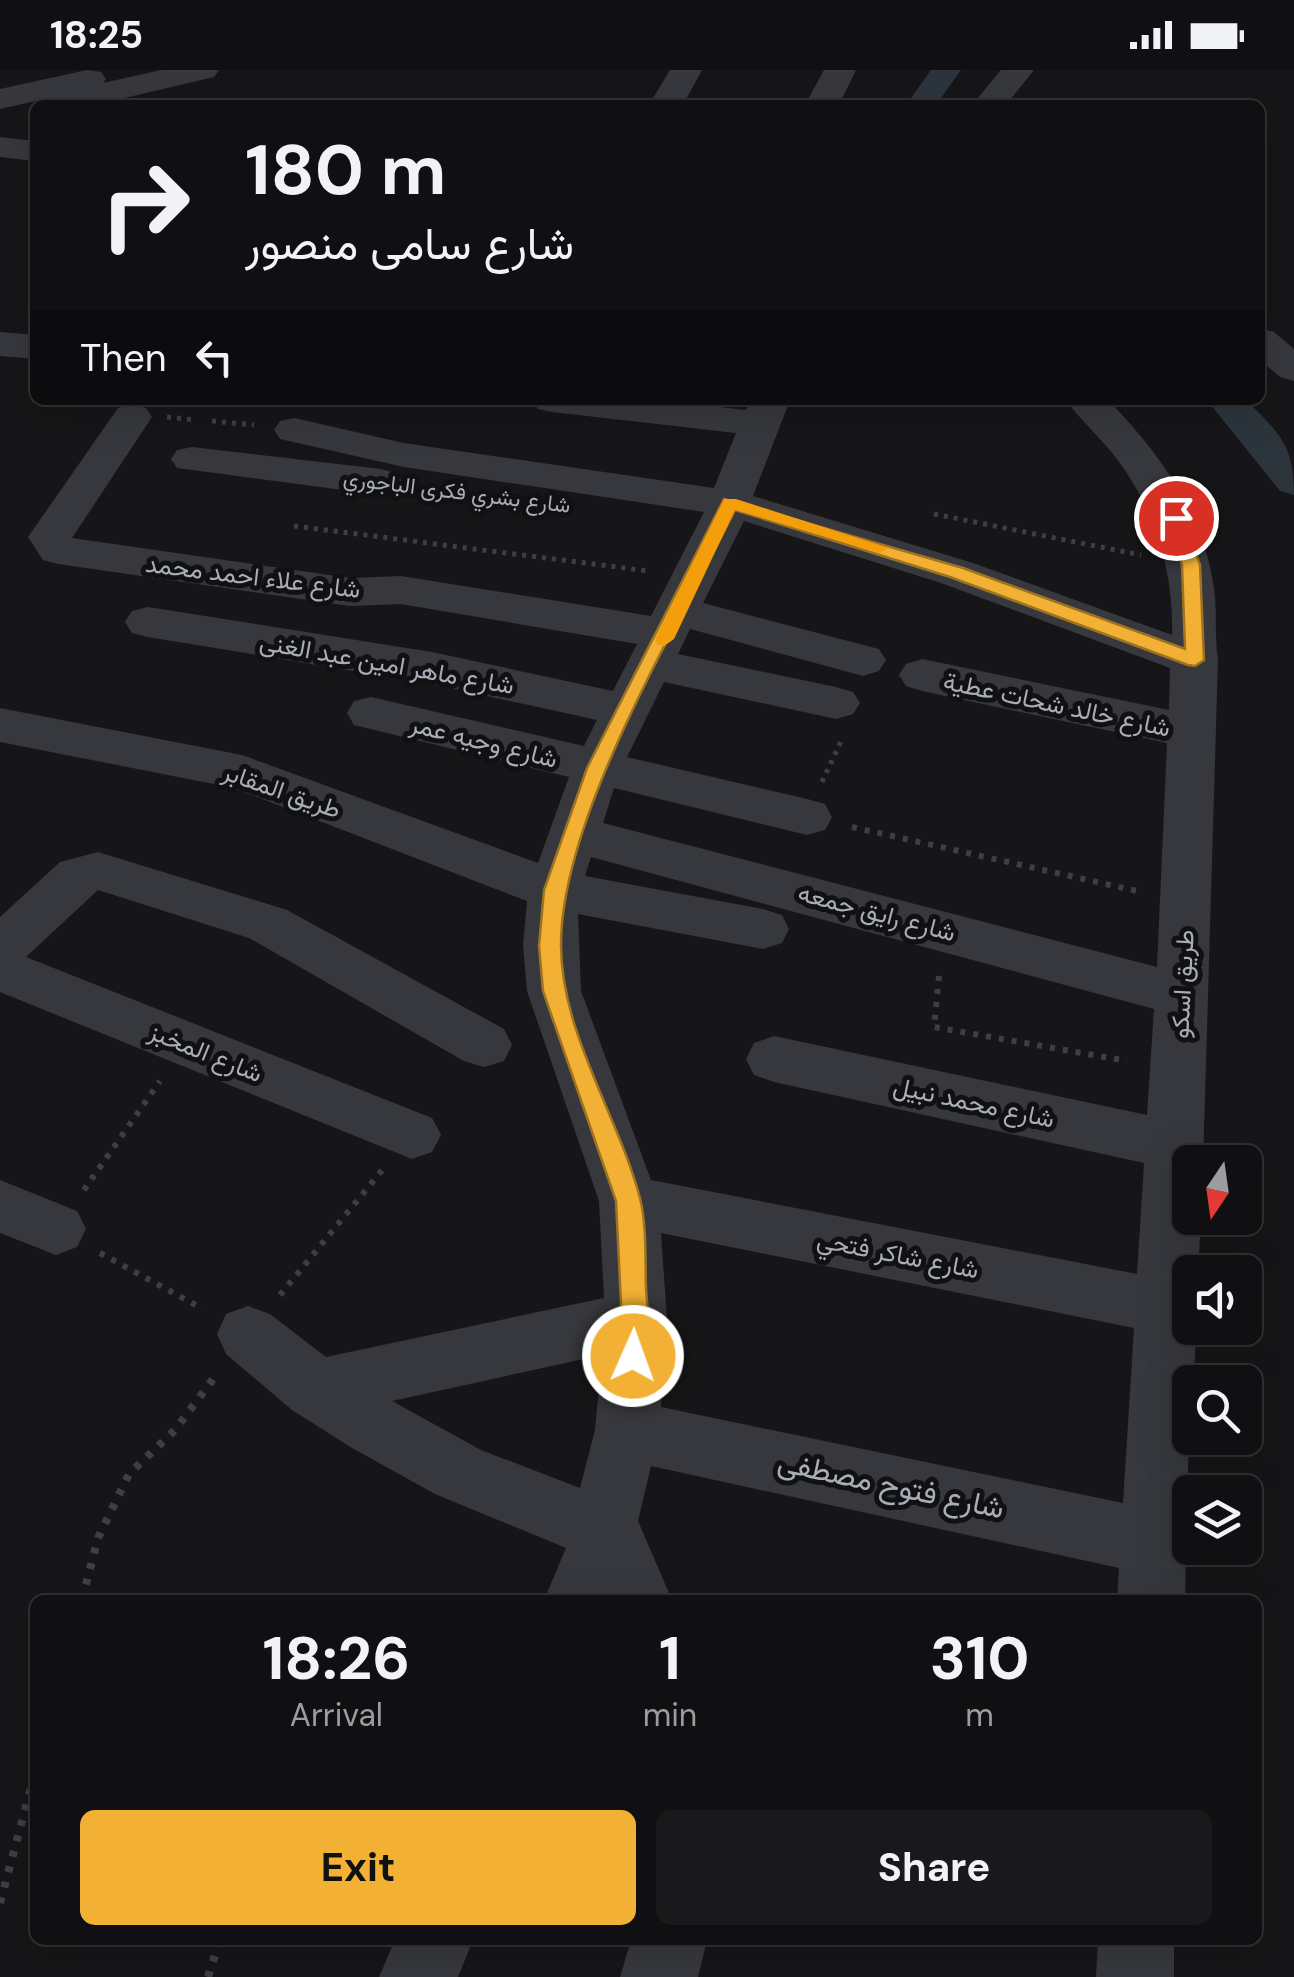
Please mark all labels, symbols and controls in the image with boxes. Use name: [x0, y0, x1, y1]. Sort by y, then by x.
text: 18:25: [50, 10, 143, 60]
text: 180 m: [245, 125, 446, 216]
icon: right: [80, 140, 210, 270]
text: شارع سامى منصور: [245, 214, 574, 273]
icon: left: [187, 330, 242, 385]
text: Then: [80, 333, 167, 383]
street label: شارع بشري فكرى الباجوري: [341, 463, 572, 524]
pin: [1134, 476, 1219, 561]
icon: arrive: [1149, 491, 1204, 546]
street label: شارع علاء احمد محمد: [143, 547, 362, 606]
street label: شارع ماهر امين عبد الغنى: [257, 625, 517, 702]
street label: شارع خالد شحات عطية: [940, 664, 1173, 745]
street label: شارع وجيه عمر: [406, 707, 561, 776]
street label: طريق المقابر: [217, 755, 345, 826]
street label: شارع رايق جمعه: [795, 876, 959, 949]
street label: طريق اسكو: [1163, 929, 1202, 1039]
street label: شارع المخبز: [143, 1014, 267, 1090]
street label: شارع محمد نبيل: [890, 1069, 1058, 1136]
north arrow: [1172, 1145, 1262, 1235]
map controls: [1172, 1145, 1262, 1565]
street label: شارع شاكر فتحي: [813, 1223, 982, 1290]
button: sound: [1172, 1255, 1262, 1345]
position arrow: [581, 1304, 685, 1408]
button: search: [1172, 1365, 1262, 1455]
street label: شارع فتوح مصطفى: [774, 1441, 1008, 1529]
button: layers: [1172, 1475, 1262, 1565]
text: 18:26: [262, 1619, 410, 1698]
text: 1: [659, 1619, 681, 1698]
text: 310: [930, 1619, 1030, 1698]
text: Arrival: [290, 1694, 383, 1736]
text: min: [643, 1694, 697, 1736]
text: m: [965, 1694, 994, 1736]
button: Exit: [80, 1810, 636, 1925]
button: Share: [656, 1810, 1212, 1925]

